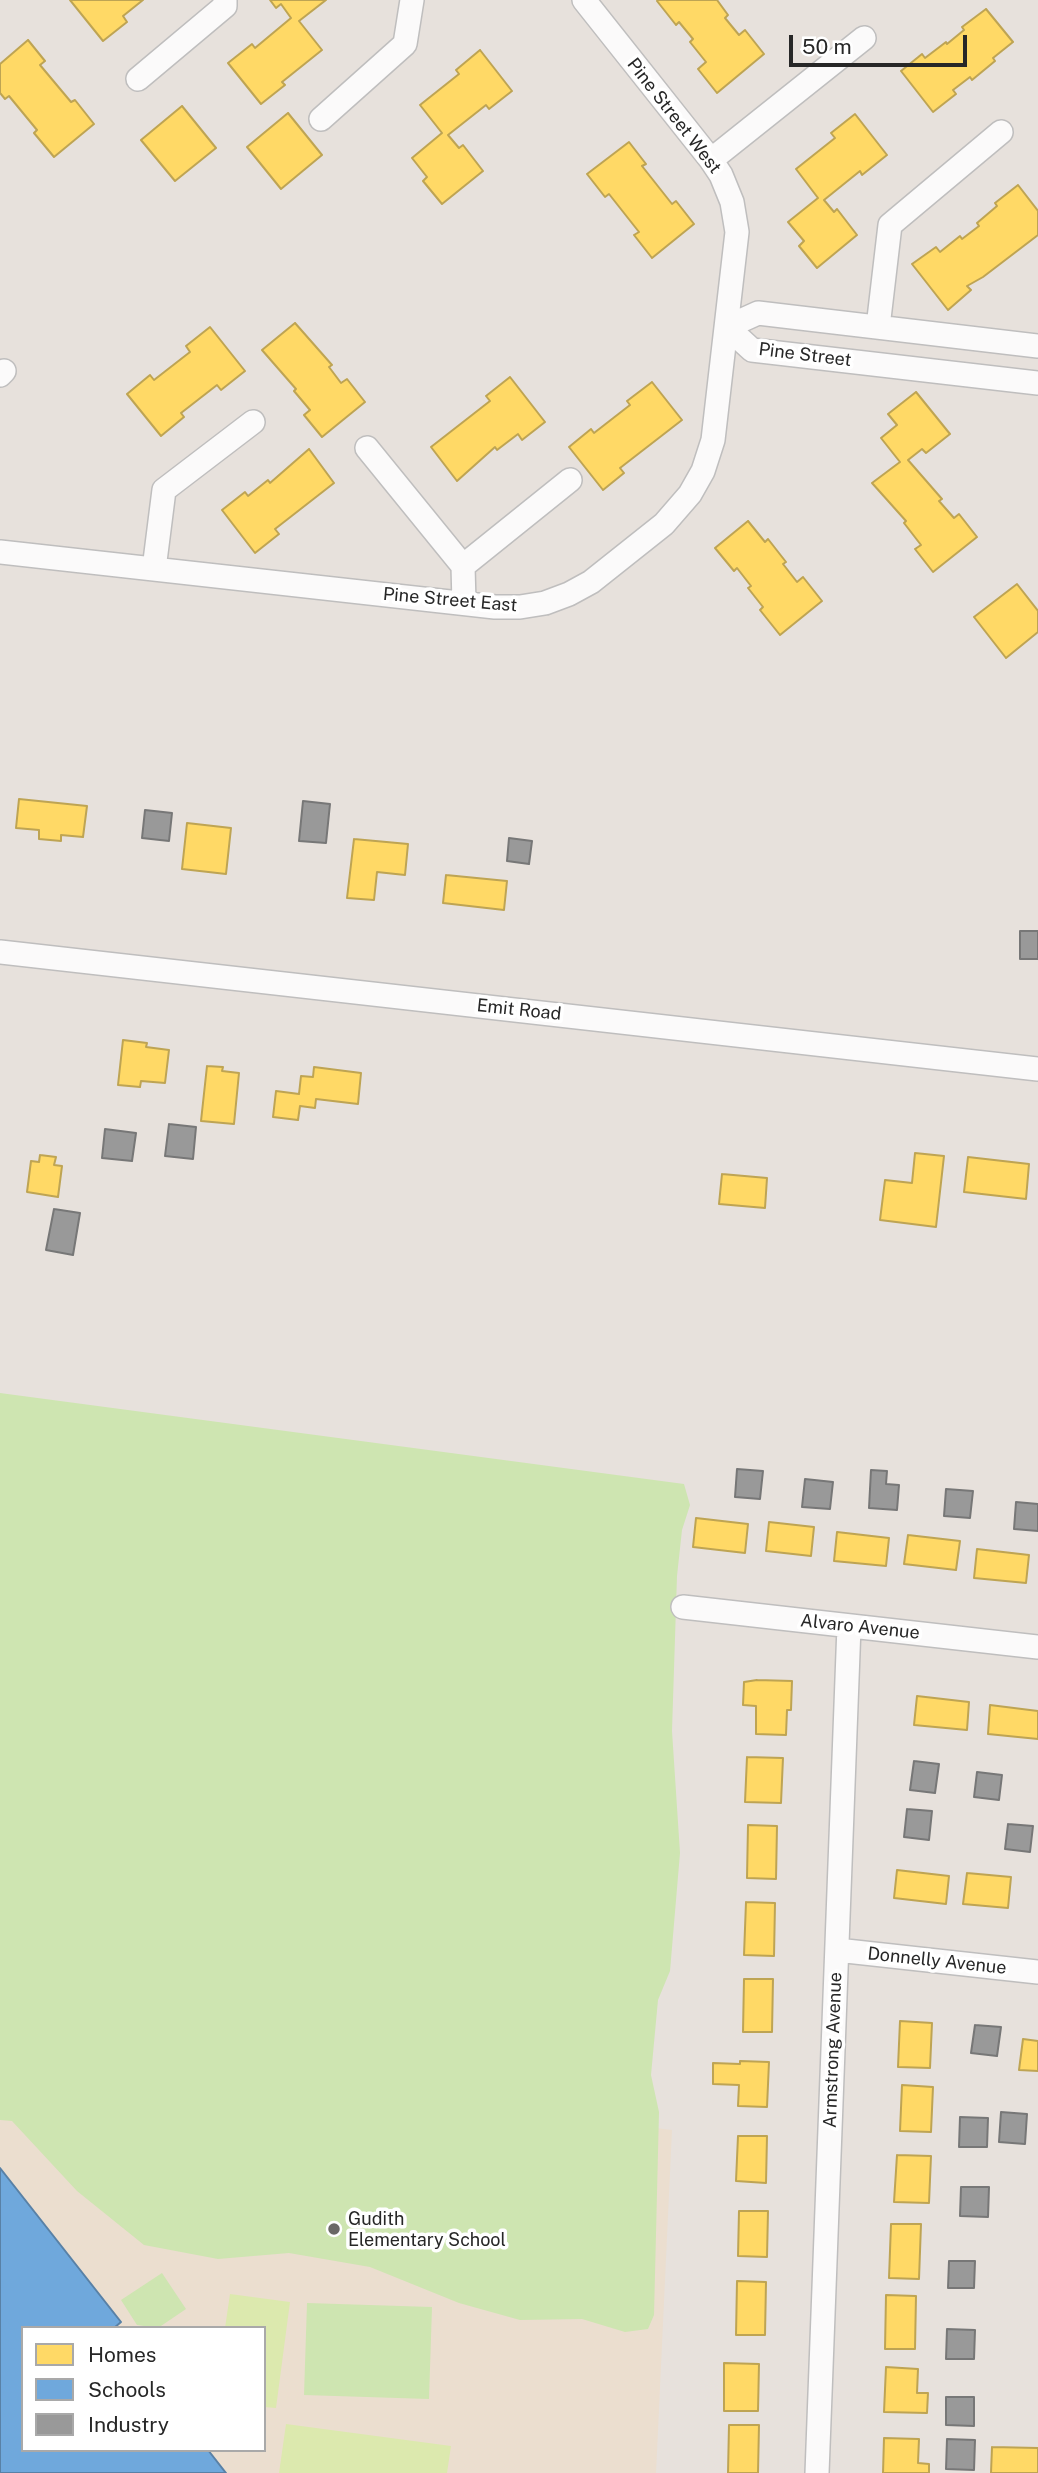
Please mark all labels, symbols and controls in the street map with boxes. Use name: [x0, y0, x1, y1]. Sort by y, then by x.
scale bar: [793, 21, 972, 65]
text: 50 m: [802, 34, 852, 59]
street label: Pine Street West: [622, 54, 726, 178]
street label: Pine Street: [757, 339, 853, 371]
street label: Pine Street East: [382, 583, 518, 617]
street label: Emit Road: [476, 995, 562, 1025]
street label: Alvaro Avenue: [799, 1610, 921, 1644]
street label: Donnelly Avenue: [866, 1943, 1008, 1979]
street label: Armstrong Avenue: [819, 1972, 847, 2128]
place label: Gudith Elementary School: [348, 2208, 506, 2250]
marker: Gudith Elementary School: [326, 2221, 342, 2237]
legend: [21, 2326, 266, 2452]
text: Homes: [88, 2342, 156, 2367]
text: Schools: [88, 2377, 166, 2402]
text: Industry: [88, 2412, 169, 2437]

